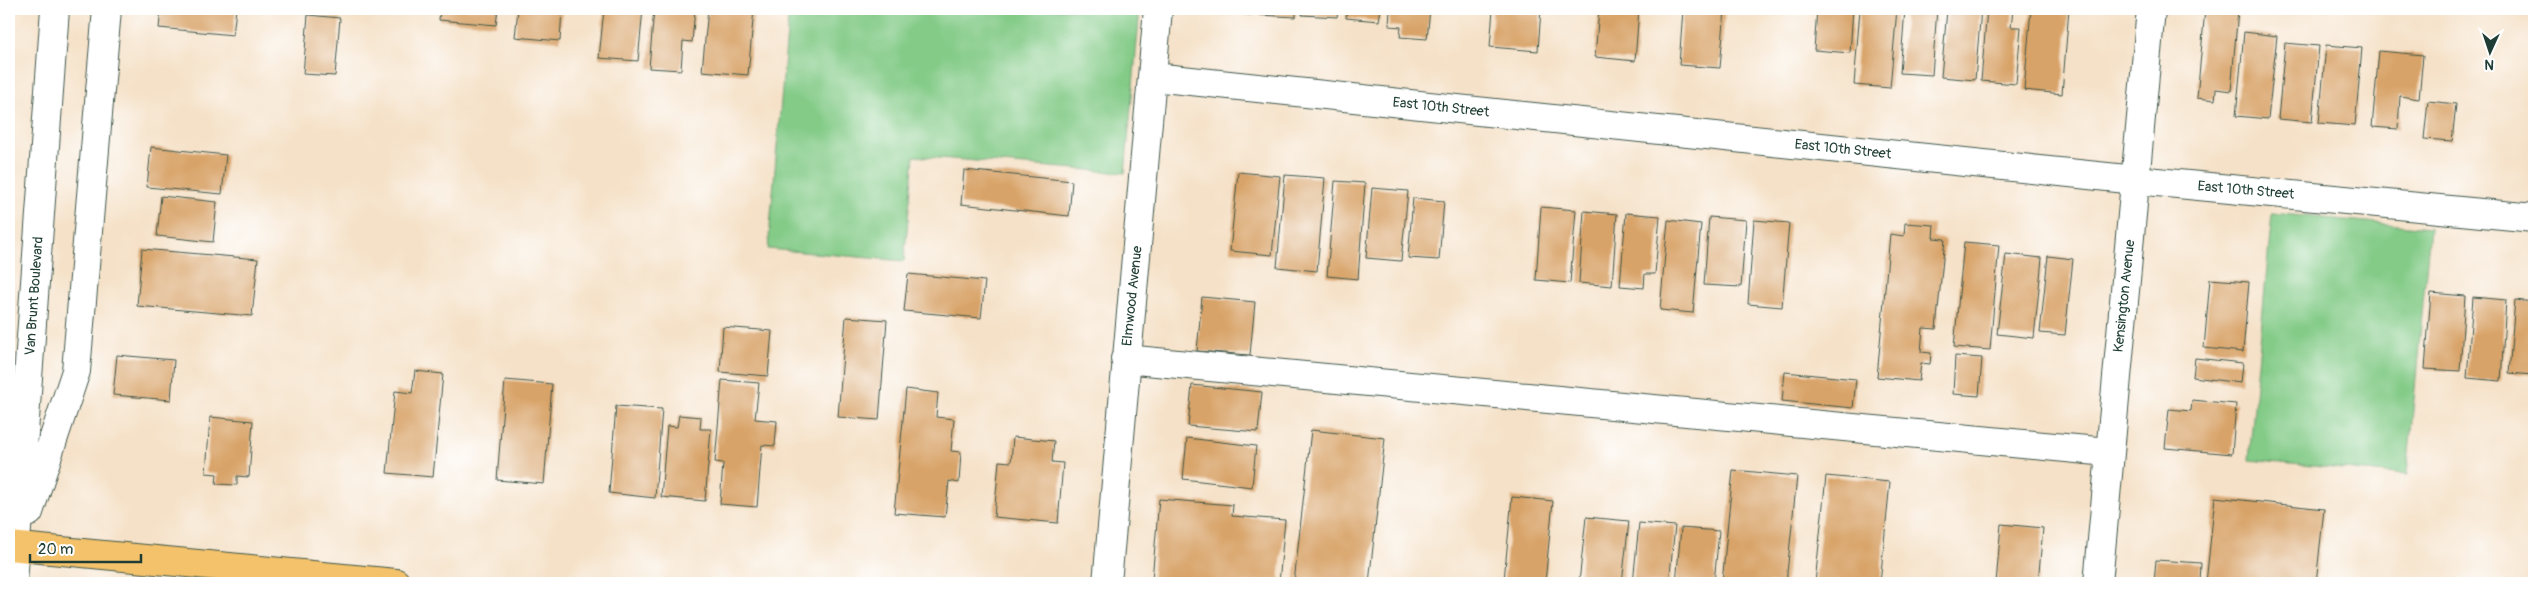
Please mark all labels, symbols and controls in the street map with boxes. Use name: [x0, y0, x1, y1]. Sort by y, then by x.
north arrow: [2466, 28, 2516, 78]
text: N: [2484, 56, 2495, 73]
street label: East 10th Street: [1392, 93, 1490, 121]
street label: East 10th Street: [1794, 135, 1892, 163]
street label: East 10th Street: [2197, 177, 2295, 203]
street label: Van Brunt Boulevard: [21, 236, 47, 356]
street label: Kensington Avenue: [2110, 239, 2138, 353]
street label: Elmwood Avenue: [1118, 245, 1146, 347]
scale bar: [30, 532, 141, 564]
text: 20 m: [38, 540, 73, 559]

